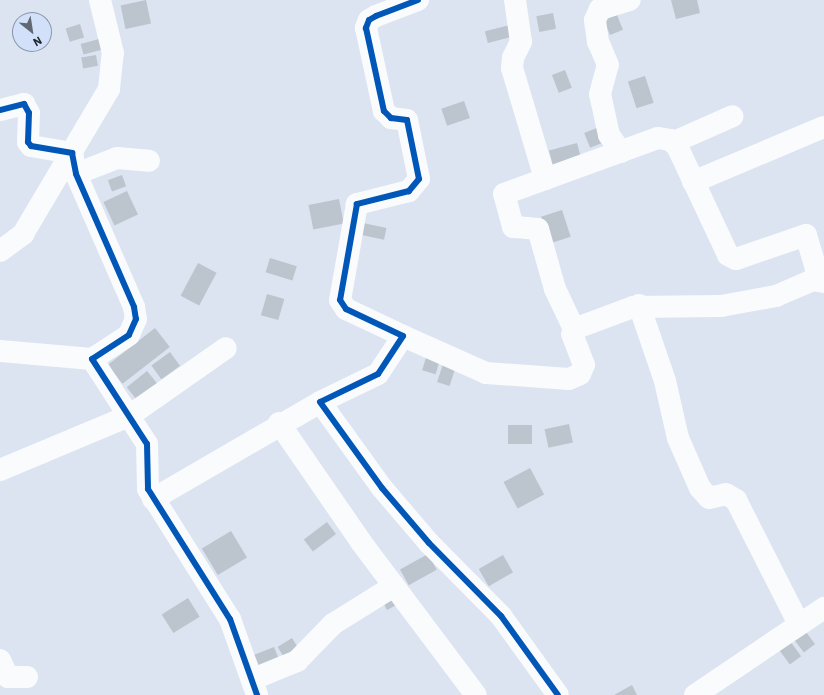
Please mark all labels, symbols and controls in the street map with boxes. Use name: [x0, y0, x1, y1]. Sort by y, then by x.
north arrow: [12, 12, 52, 52]
text: N: [31, 33, 44, 50]

